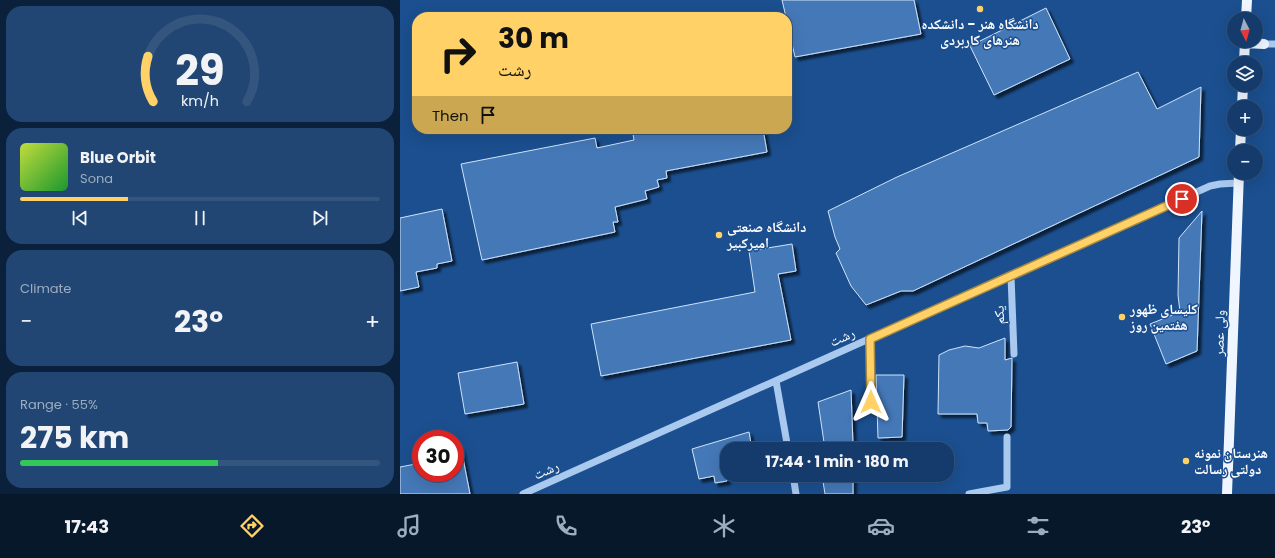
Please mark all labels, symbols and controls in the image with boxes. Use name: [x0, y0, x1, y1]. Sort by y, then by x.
marker: دانشگاه هنر - دانشکده هنرهای کاربردی: [975, 4, 985, 14]
north arrow: [1227, 12, 1263, 48]
map controls: [1227, 12, 1263, 180]
place label: دانشگاه هنر - دانشکده هنرهای کاربردی: [921, 14, 1039, 50]
text: 30 m: [498, 19, 569, 58]
icon: right: [432, 28, 484, 80]
text: 29: [175, 41, 225, 100]
button: layers: [1227, 56, 1263, 92]
text: رشت: [498, 57, 532, 82]
text: km/h: [181, 91, 219, 111]
button: +: [1227, 100, 1263, 136]
icon: arrive: [477, 104, 499, 126]
text: Then: [432, 105, 469, 126]
button: −: [1227, 144, 1263, 180]
text: Blue Orbit: [80, 147, 156, 168]
text: Sona: [80, 169, 113, 188]
pin: [1165, 182, 1199, 216]
icon: arrive: [1171, 188, 1193, 210]
icon: previous: [69, 207, 91, 229]
icon: pause: [189, 207, 211, 229]
icon: next: [309, 207, 331, 229]
place label: دانشگاه صنعتی امیرکبیر: [726, 217, 806, 253]
marker: دانشگاه صنعتی امیرکبیر: [714, 230, 724, 240]
text: Climate: [20, 279, 71, 298]
place label: کلیسای ظهور هفتمین روز: [1129, 299, 1198, 335]
text: 23°: [174, 300, 223, 343]
street label: یکم: [989, 305, 1009, 325]
text: −: [20, 306, 32, 337]
text: +: [365, 306, 380, 337]
street label: ولی عصر: [1208, 309, 1230, 358]
marker: کلیسای ظهور هفتمین روز: [1117, 312, 1127, 322]
street label: رشت: [826, 323, 858, 351]
position arrow: [850, 381, 892, 423]
text: Range · 55%: [20, 395, 98, 414]
text: 275 km: [20, 416, 129, 459]
speed limit sign: 30: [412, 430, 464, 482]
place label: هنرستان نمونه دولتی رسالت: [1194, 443, 1268, 479]
text: 17:44 · 1 min · 180 m: [765, 451, 909, 472]
street label: رشت: [530, 456, 562, 484]
marker: هنرستان نمونه دولتی رسالت: [1181, 456, 1191, 466]
icon: directions: [238, 512, 266, 540]
icon: music: [395, 512, 423, 540]
icon: phone: [552, 512, 580, 540]
icon: climate: [710, 512, 738, 540]
icon: car: [867, 512, 895, 540]
icon: filters: [1024, 512, 1052, 540]
text: 17:43: [65, 514, 109, 539]
text: 23°: [1181, 514, 1210, 539]

